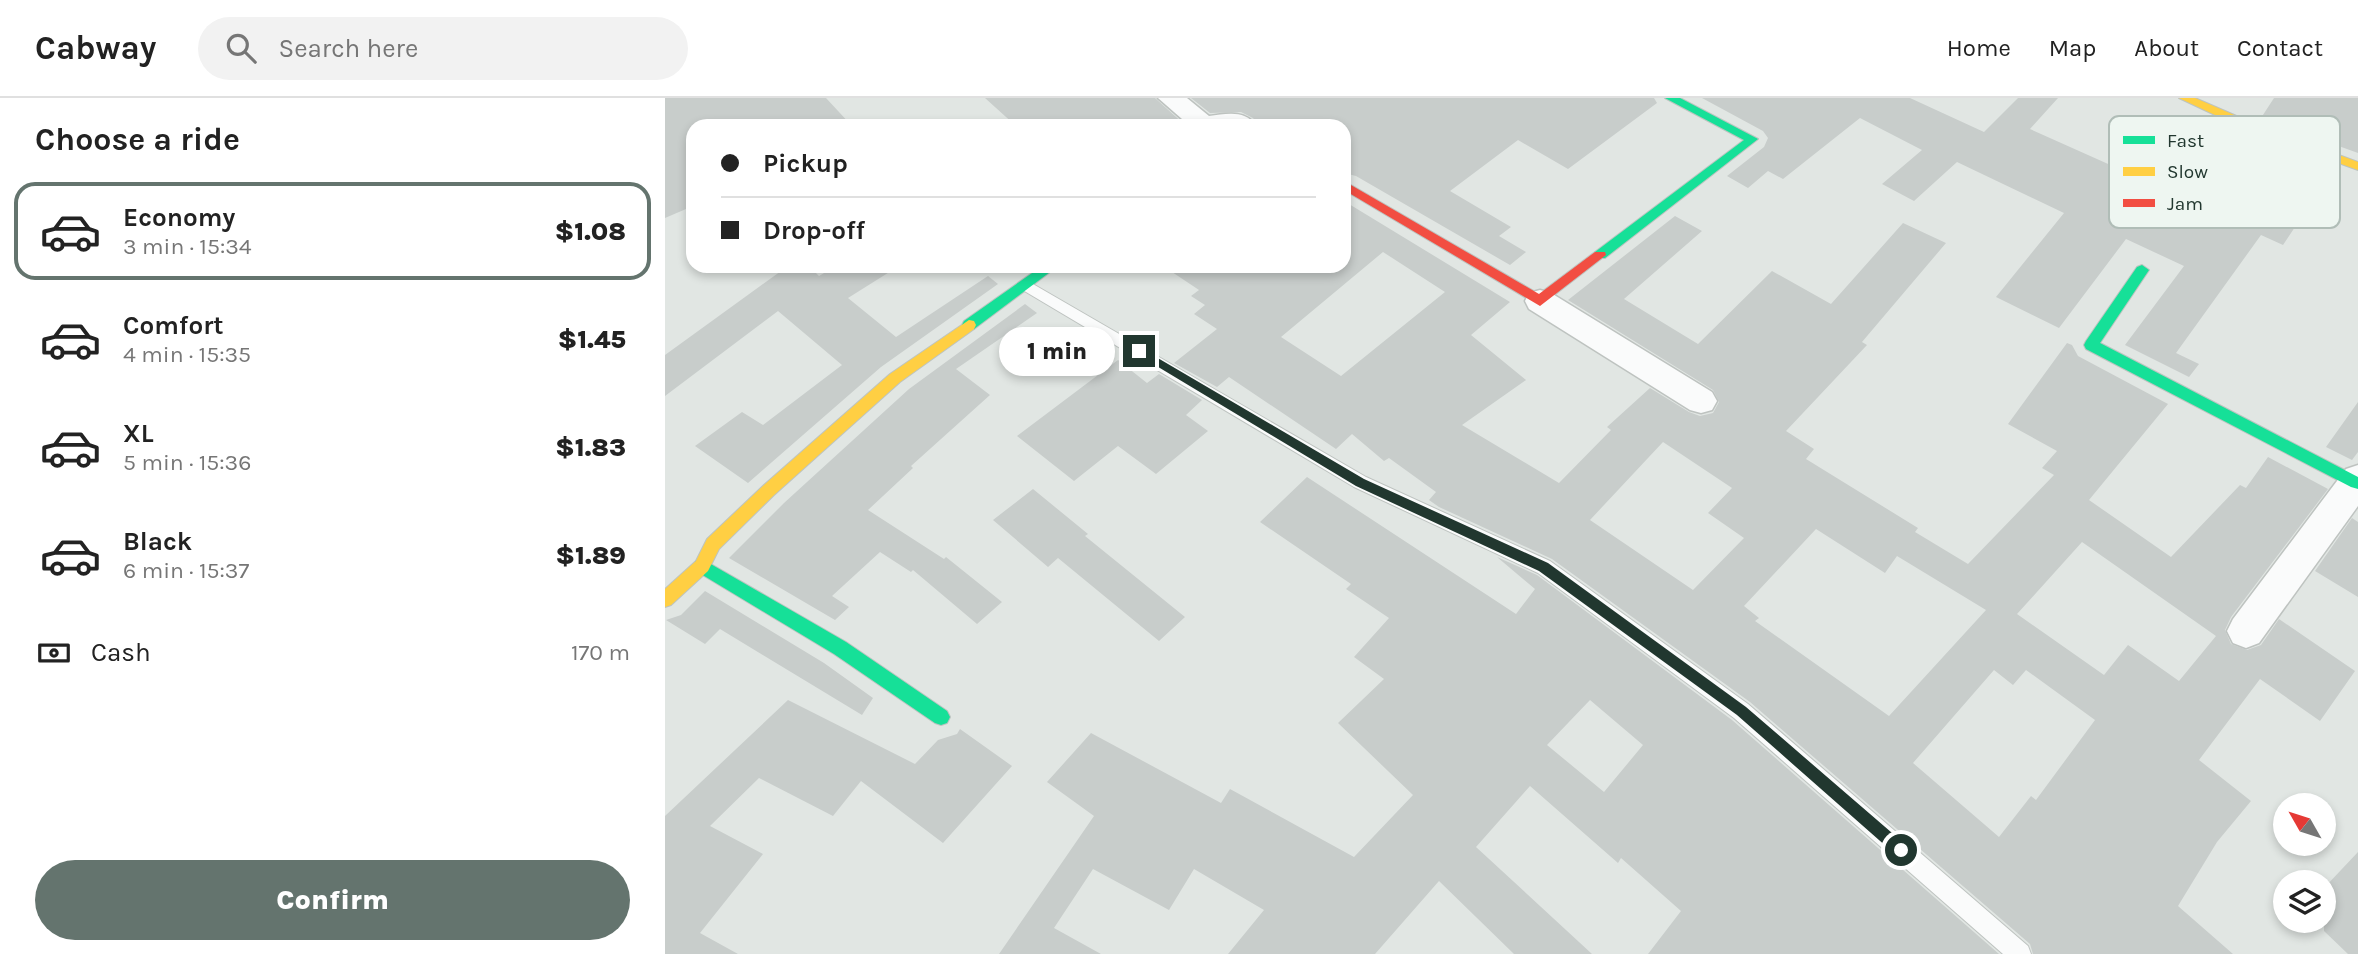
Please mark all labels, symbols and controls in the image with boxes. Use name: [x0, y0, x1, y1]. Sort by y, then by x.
search box: [198, 17, 688, 80]
text: Cabway: [35, 29, 156, 67]
icon: search: [222, 29, 260, 67]
text: Search here: [278, 33, 418, 64]
text: Home: [1947, 34, 2011, 62]
text: Map: [2049, 34, 2096, 62]
text: About: [2134, 34, 2199, 62]
text: Contact: [2237, 34, 2323, 62]
legend: [2109, 116, 2340, 228]
text: Choose a ride: [35, 121, 240, 158]
text: Fast: [2167, 130, 2204, 152]
text: Pickup: [763, 148, 848, 179]
text: Slow: [2167, 161, 2208, 183]
text: Jam: [2167, 193, 2203, 215]
icon: car: [39, 200, 102, 263]
text: Economy: [123, 202, 235, 233]
text: Drop-off: [763, 215, 865, 246]
text: $1.08: [555, 216, 626, 247]
text: 3 min · 15:34: [123, 233, 252, 260]
icon: car: [39, 308, 102, 371]
text: Comfort: [123, 310, 224, 341]
text: $1.45: [558, 324, 626, 355]
callout: 1 min: [999, 327, 1114, 376]
route end: [1123, 335, 1155, 367]
text: 1 min: [1027, 338, 1087, 365]
text: 4 min · 15:35: [123, 341, 251, 368]
icon: car: [39, 416, 102, 479]
text: XL: [123, 418, 154, 449]
text: $1.83: [555, 432, 626, 463]
text: 5 min · 15:36: [123, 449, 251, 476]
icon: car: [39, 524, 102, 587]
text: Black: [123, 526, 192, 557]
text: $1.89: [556, 540, 626, 571]
text: 6 min · 15:37: [123, 557, 249, 584]
icon: cash: [35, 634, 73, 672]
text: Cash: [91, 637, 151, 668]
text: 170 m: [571, 639, 630, 666]
north arrow: [2273, 793, 2336, 856]
map controls: [2273, 793, 2336, 933]
route start: [1885, 834, 1917, 866]
button: Confirm: [35, 860, 630, 940]
button: layers: [2273, 870, 2336, 933]

